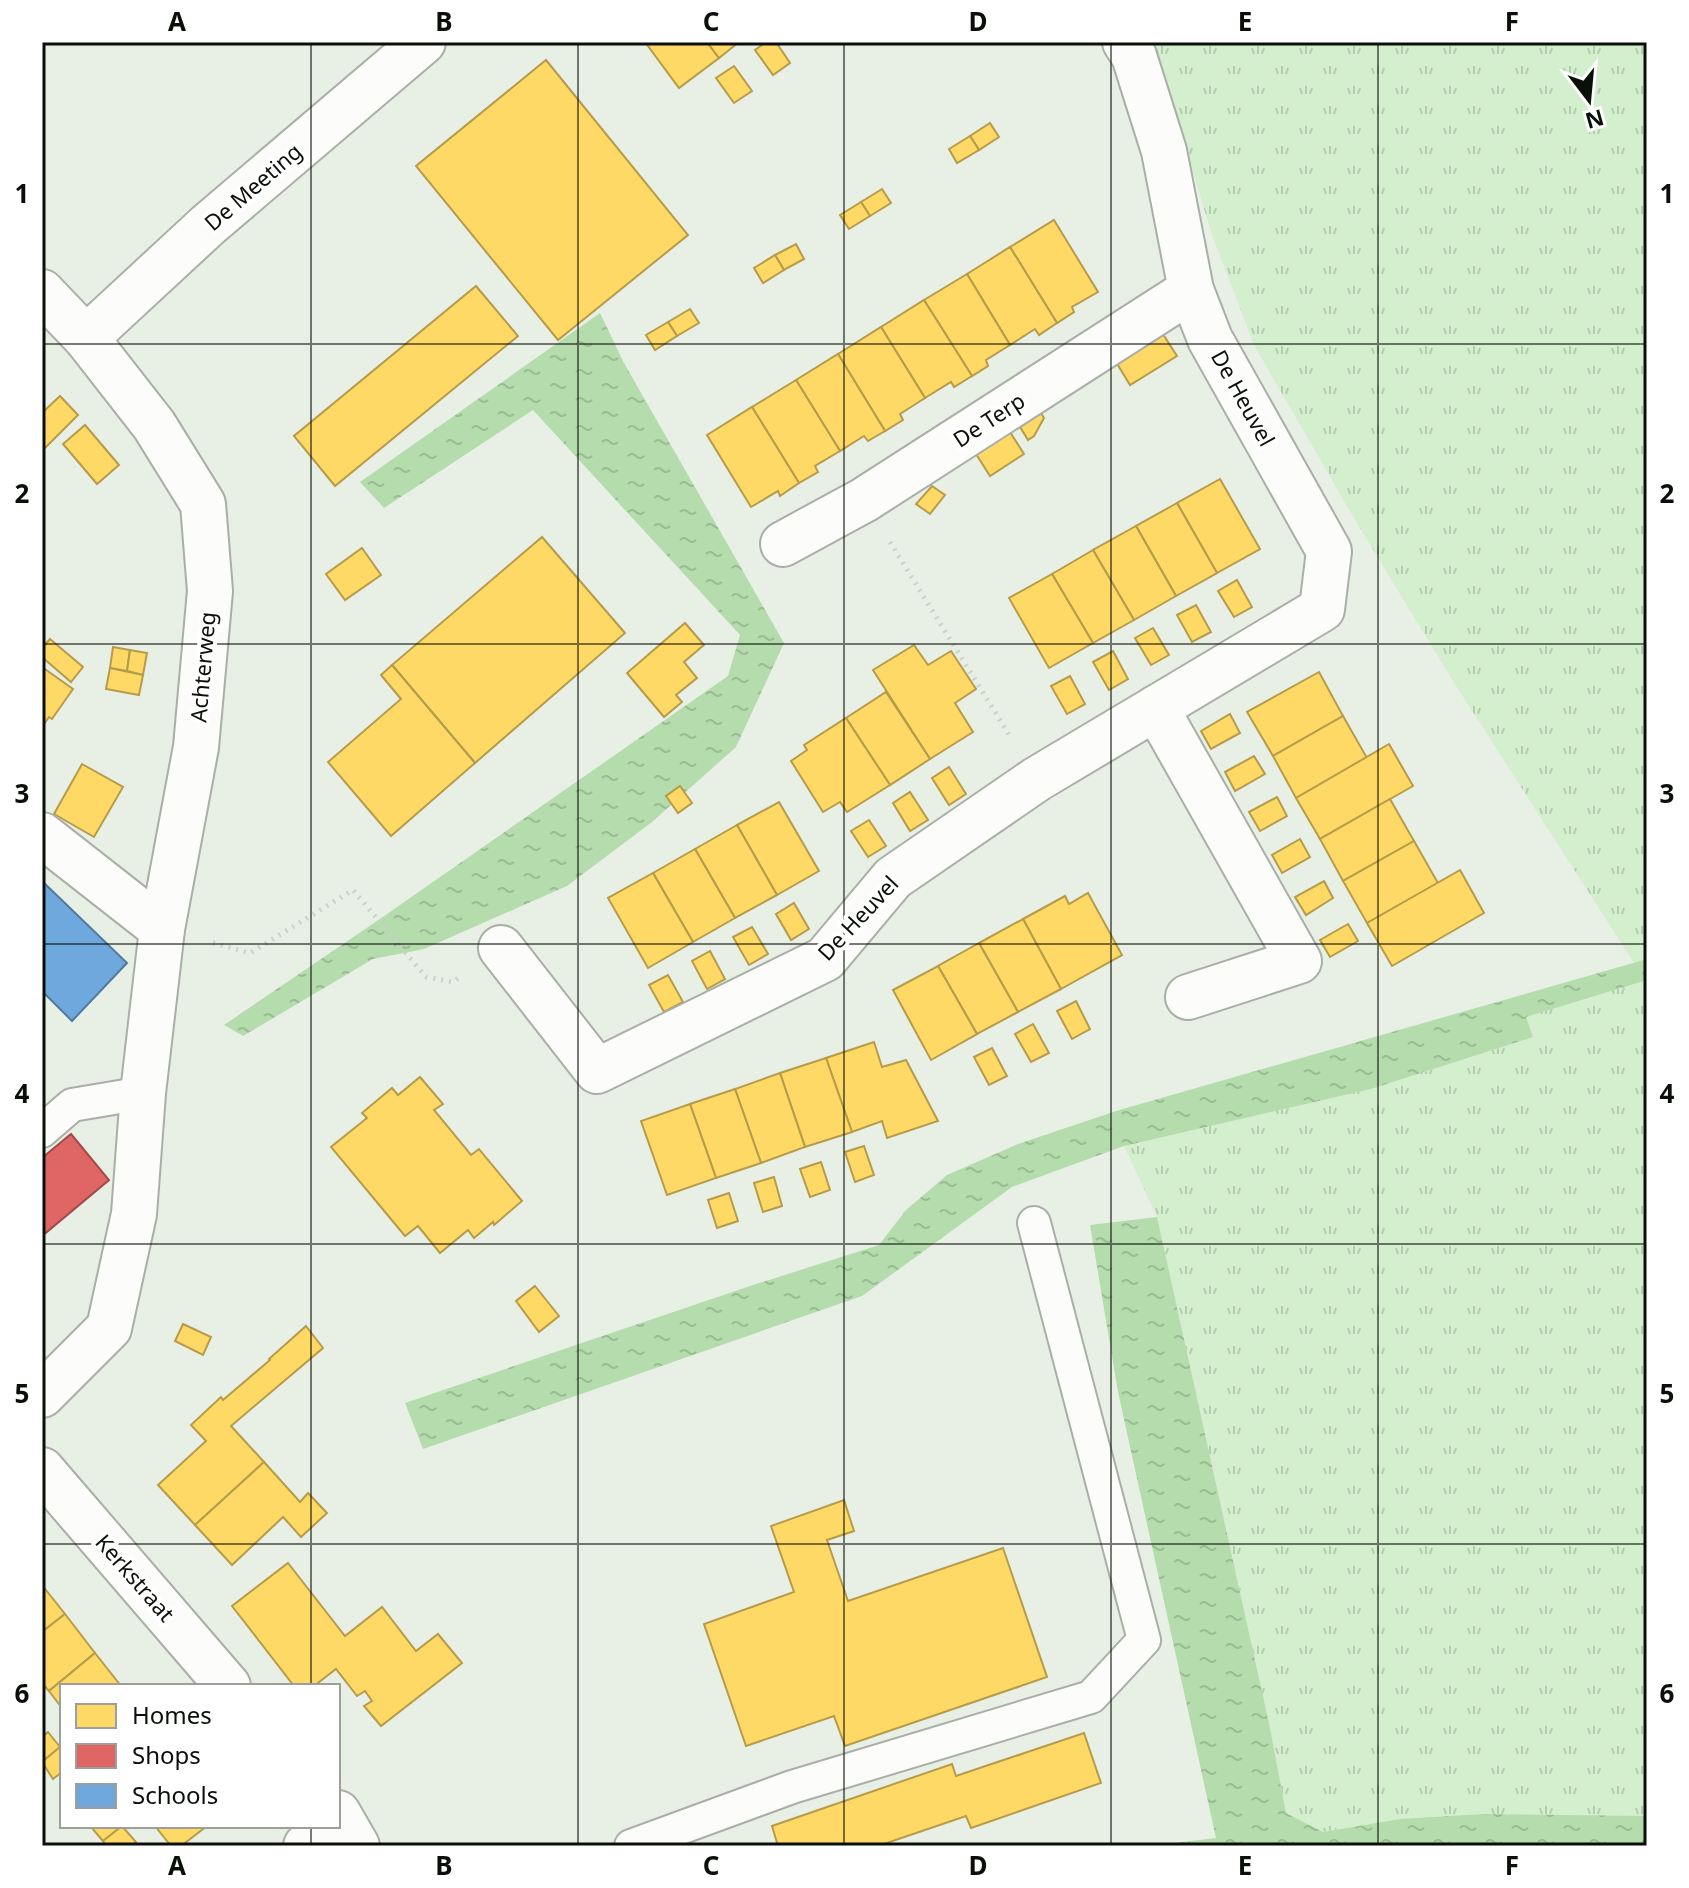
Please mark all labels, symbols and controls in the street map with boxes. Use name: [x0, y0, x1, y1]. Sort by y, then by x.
text: A: [168, 3, 186, 39]
text: B: [435, 3, 453, 39]
text: C: [703, 3, 719, 39]
text: D: [968, 3, 988, 39]
text: E: [1238, 3, 1252, 39]
text: F: [1505, 3, 1519, 39]
north arrow: [1549, 60, 1629, 140]
text: N: [1582, 103, 1608, 137]
street label: De Meeting: [197, 136, 307, 237]
text: 1: [15, 175, 29, 211]
text: 1: [1660, 175, 1674, 211]
street label: De Heuvel: [1205, 344, 1283, 451]
street label: De Terp: [947, 385, 1030, 454]
text: 2: [15, 475, 30, 511]
text: 2: [1660, 475, 1675, 511]
street label: Achterweg: [182, 610, 222, 723]
text: 3: [15, 775, 29, 811]
text: 3: [1660, 775, 1674, 811]
street label: De Heuvel: [810, 868, 904, 966]
text: 4: [15, 1075, 30, 1111]
text: 4: [1660, 1075, 1675, 1111]
text: 5: [15, 1375, 29, 1411]
text: 5: [1660, 1375, 1674, 1411]
street label: Kerkstraat: [89, 1527, 182, 1627]
text: 6: [15, 1675, 30, 1711]
text: 6: [1660, 1675, 1675, 1711]
legend: [60, 1684, 340, 1828]
text: Homes: [132, 1698, 212, 1731]
text: Shops: [132, 1738, 201, 1771]
text: Schools: [132, 1778, 218, 1811]
text: A: [168, 1847, 186, 1883]
text: B: [435, 1847, 453, 1883]
text: C: [703, 1847, 719, 1883]
text: D: [968, 1847, 988, 1883]
text: E: [1238, 1847, 1252, 1883]
text: F: [1505, 1847, 1519, 1883]

